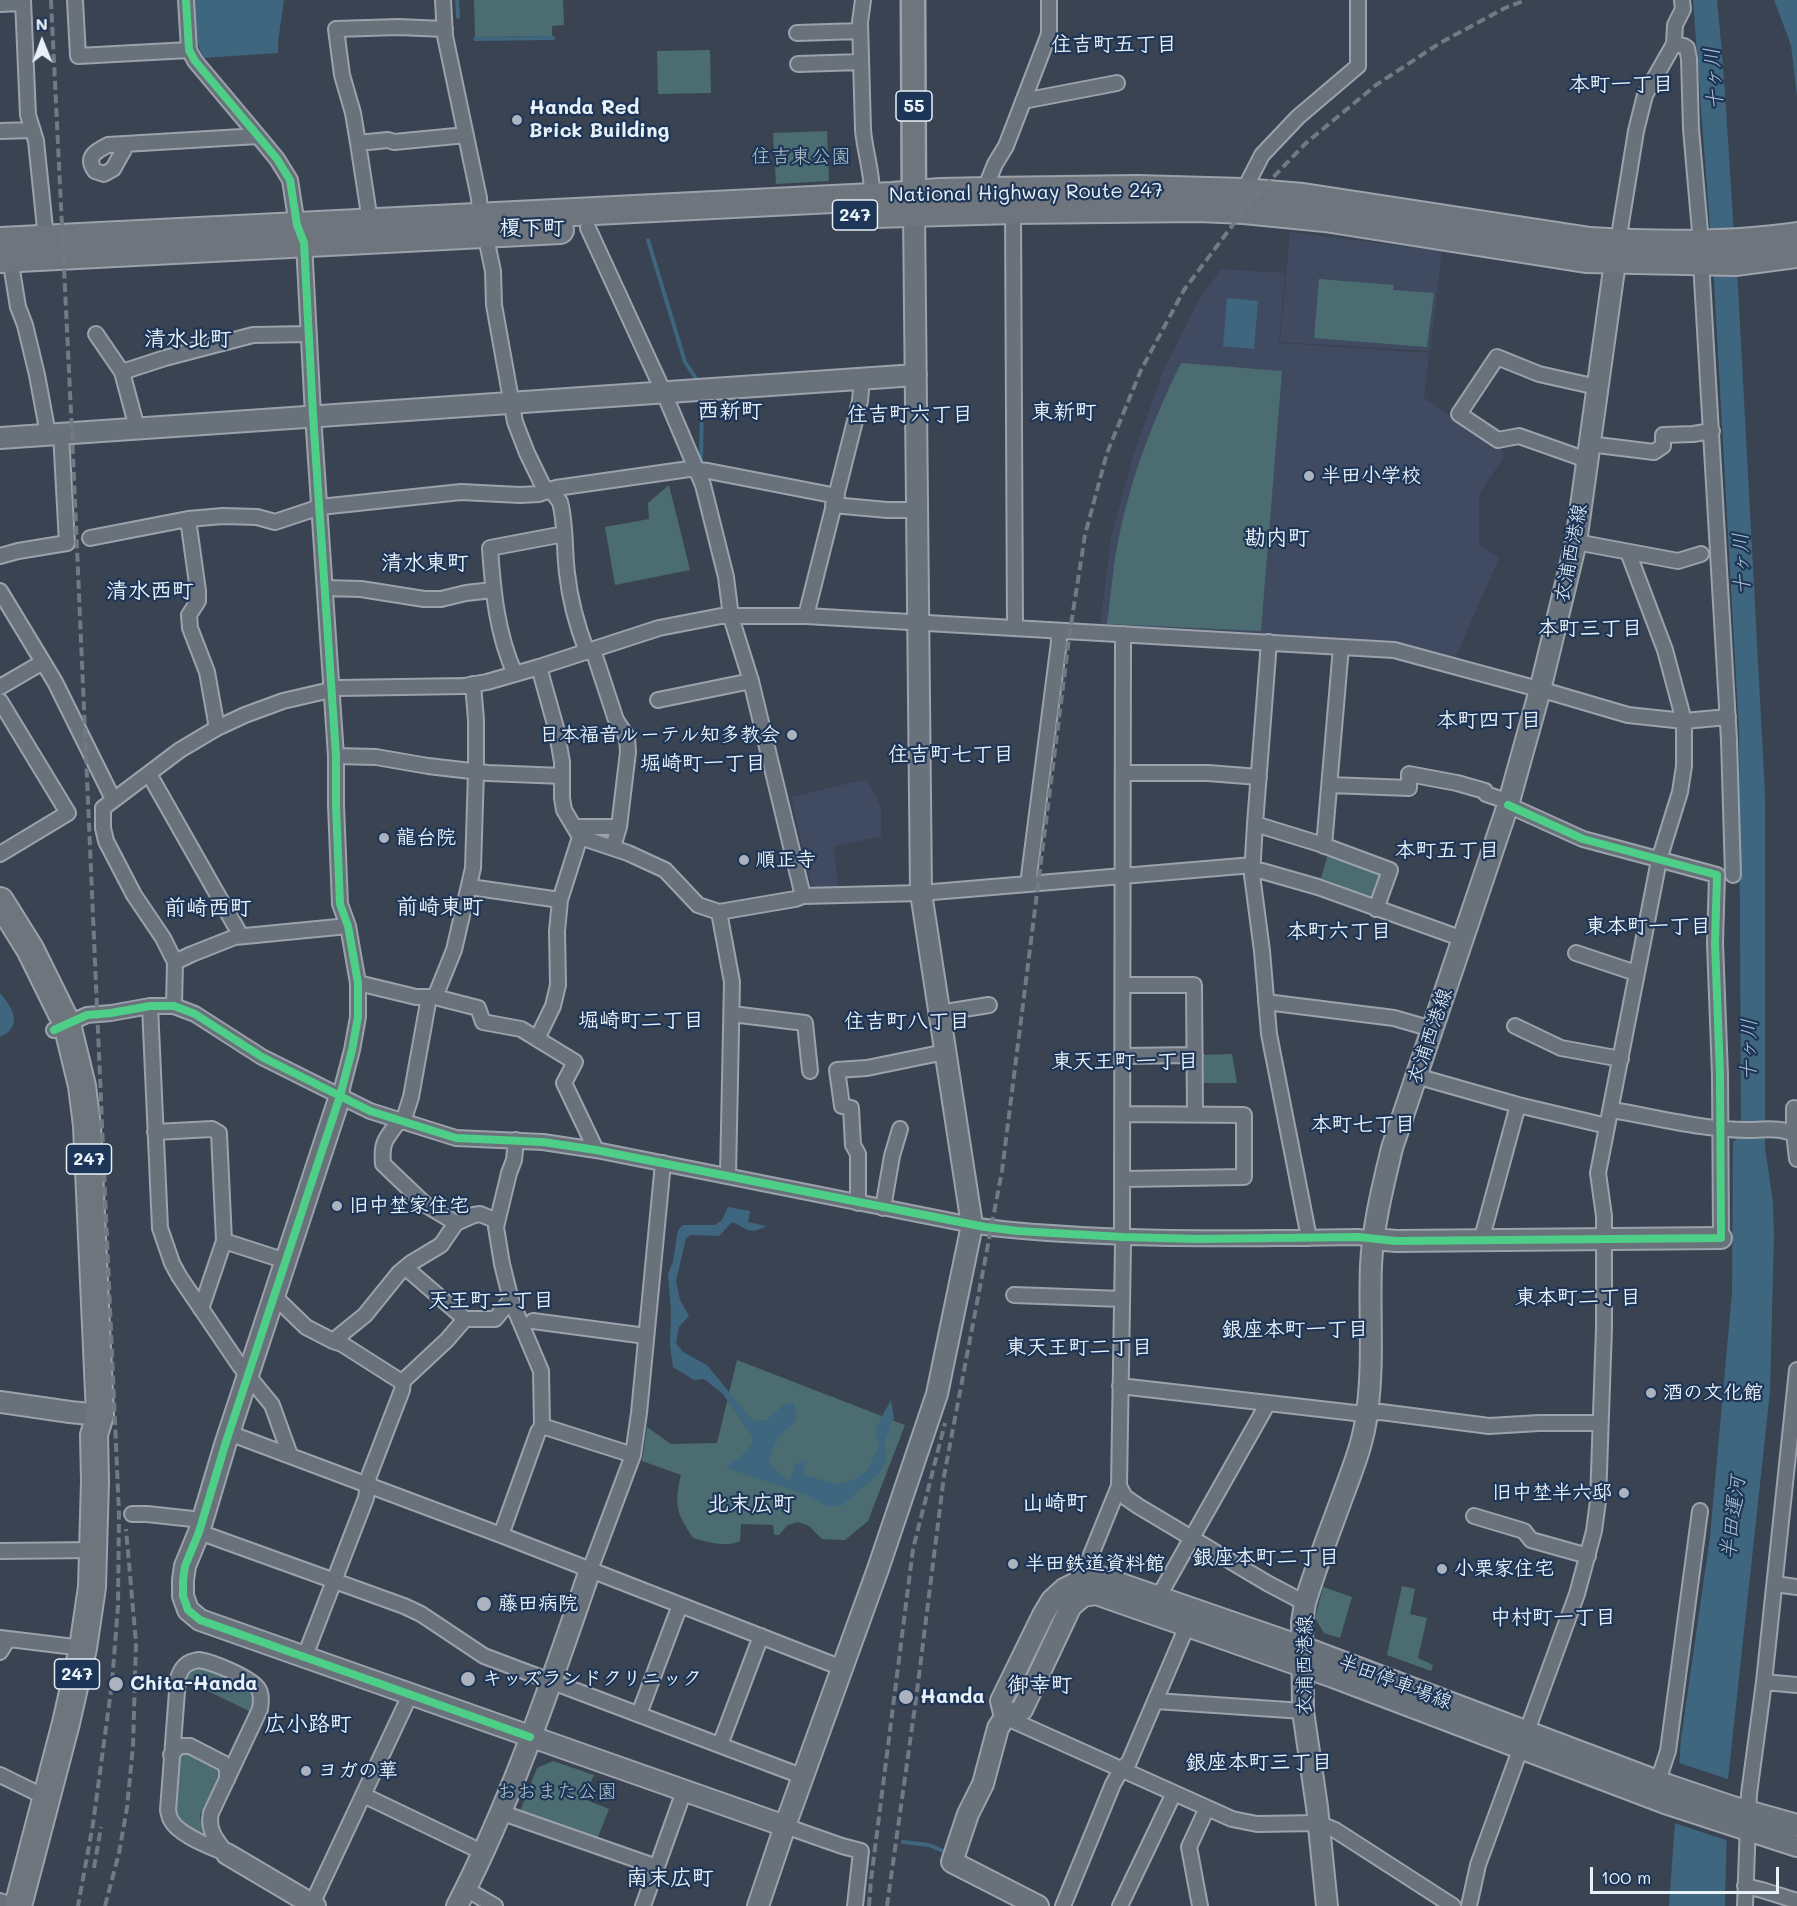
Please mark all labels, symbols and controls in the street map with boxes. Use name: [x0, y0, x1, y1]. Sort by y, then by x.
north arrow: [12, 12, 72, 72]
text: N: [35, 13, 48, 34]
district label: 住吉町五丁目: [1051, 32, 1177, 58]
water label: 十ヶ川: [1699, 47, 1729, 111]
district label: 本町一丁目: [1569, 72, 1673, 98]
road number: 55: [896, 91, 932, 121]
place label: Handa Red Brick Building: [529, 96, 670, 143]
marker: Handa Red Brick Building: [510, 113, 524, 127]
park label: 住吉東公園: [751, 145, 851, 169]
street label: National Highway Route 247: [889, 179, 1163, 207]
road number: 247: [832, 200, 878, 230]
district label: 榎下町: [499, 215, 565, 241]
district label: 清水北町: [144, 326, 232, 352]
district label: 西新町: [697, 398, 763, 424]
district label: 東新町: [1031, 399, 1097, 425]
district label: 住吉町六丁目: [847, 402, 973, 428]
place label: 半田小学校: [1321, 464, 1421, 488]
marker: 半田小学校: [1302, 469, 1316, 483]
street label: 衣浦西港線: [1550, 502, 1592, 604]
district label: 勘内町: [1244, 525, 1310, 551]
water label: 十ヶ川: [1728, 532, 1756, 596]
district label: 清水東町: [381, 550, 469, 576]
district label: 清水西町: [106, 578, 194, 604]
district label: 本町三丁目: [1538, 616, 1642, 642]
district label: 本町四丁目: [1437, 708, 1541, 734]
place label: 日本福音ルーテル知多教会: [539, 723, 780, 747]
marker: 日本福音ルーテル知多教会: [785, 728, 799, 742]
district label: 住吉町七丁目: [888, 742, 1014, 768]
district label: 堀崎町一丁目: [640, 751, 766, 777]
place label: 龍台院: [396, 826, 456, 850]
marker: 龍台院: [377, 831, 391, 845]
district label: 本町五丁目: [1395, 838, 1499, 864]
place label: 順正寺: [756, 848, 816, 872]
marker: 順正寺: [737, 853, 751, 867]
district label: 前崎東町: [396, 894, 484, 920]
district label: 前崎西町: [164, 895, 252, 921]
district label: 東本町一丁目: [1585, 914, 1711, 940]
district label: 本町六丁目: [1287, 919, 1391, 945]
street label: 衣浦西港線: [1402, 985, 1458, 1087]
district label: 堀崎町二丁目: [578, 1008, 704, 1034]
district label: 住吉町八丁目: [844, 1009, 970, 1035]
water label: 十ヶ川: [1736, 1018, 1762, 1082]
district label: 東天王町一丁目: [1052, 1049, 1198, 1075]
district label: 本町七丁目: [1311, 1112, 1415, 1138]
road number: 247: [66, 1144, 112, 1174]
place label: 旧中埜家住宅: [349, 1194, 469, 1218]
marker: 旧中埜家住宅: [330, 1199, 344, 1213]
district label: 東本町二丁目: [1515, 1285, 1641, 1311]
district label: 天王町二丁目: [428, 1288, 554, 1314]
district label: 銀座本町一丁目: [1222, 1317, 1368, 1343]
district label: 東天王町二丁目: [1006, 1335, 1152, 1361]
place label: 酒の文化館: [1663, 1381, 1763, 1405]
marker: 酒の文化館: [1644, 1386, 1658, 1400]
water label: 半田運河: [1715, 1475, 1751, 1561]
place label: 旧中埜半六邸: [1492, 1481, 1612, 1505]
marker: 旧中埜半六邸: [1617, 1486, 1631, 1500]
district label: 山崎町: [1022, 1490, 1088, 1516]
district label: 北末広町: [707, 1491, 795, 1517]
district label: 銀座本町二丁目: [1193, 1545, 1339, 1571]
place label: 半田鉄道資料館: [1025, 1552, 1165, 1576]
marker: 半田鉄道資料館: [1006, 1557, 1020, 1571]
place label: 小栗家住宅: [1454, 1557, 1554, 1581]
marker: 小栗家住宅: [1435, 1562, 1449, 1576]
place label: 藤田病院: [498, 1592, 578, 1616]
marker: 藤田病院: [475, 1595, 493, 1613]
district label: 中村町一丁目: [1490, 1605, 1616, 1631]
street label: 衣浦西港線: [1293, 1615, 1317, 1715]
street label: 半田停車場線: [1335, 1649, 1455, 1715]
road number: 247: [54, 1659, 100, 1689]
place label: キッズランドクリニック: [482, 1667, 702, 1691]
marker: キッズランドクリニック: [459, 1670, 477, 1688]
place label: Chita-Handa: [130, 1672, 258, 1696]
district label: 御幸町: [1007, 1672, 1073, 1698]
marker: Chita-Handa: [107, 1675, 125, 1693]
place label: Handa: [920, 1685, 985, 1709]
marker: Handa: [897, 1688, 915, 1706]
district label: 広小路町: [264, 1711, 352, 1737]
district label: 銀座本町三丁目: [1186, 1750, 1332, 1776]
place label: ヨガの華: [318, 1759, 398, 1783]
marker: ヨガの華: [299, 1764, 313, 1778]
park label: おおまた公園: [497, 1780, 617, 1804]
scale bar: [1593, 1855, 1782, 1893]
district label: 南末広町: [626, 1865, 714, 1891]
text: 100 m: [1601, 1865, 1651, 1889]

